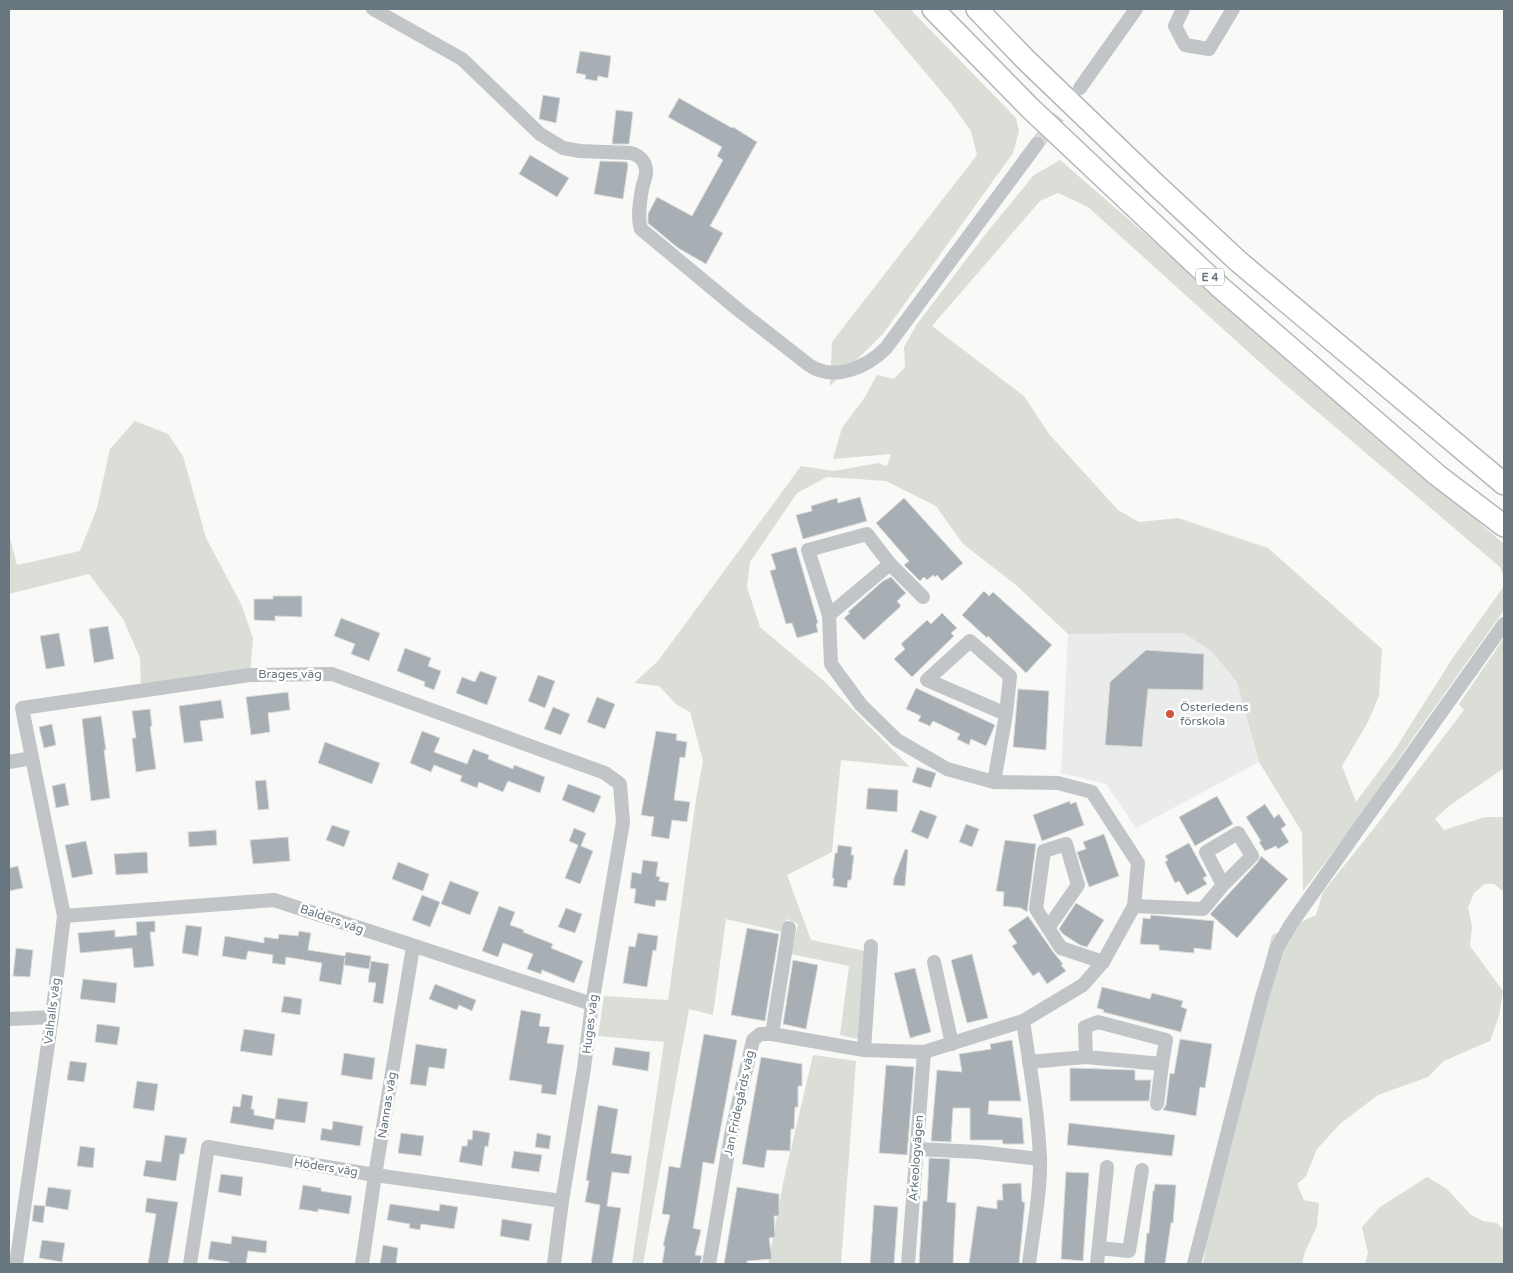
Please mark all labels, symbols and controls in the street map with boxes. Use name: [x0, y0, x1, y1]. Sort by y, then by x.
road number: E 4: [1196, 268, 1224, 286]
street label: Brages väg: [258, 667, 322, 681]
place label: Österledens förskola: [1180, 700, 1249, 728]
marker: Österledens förskola: [1164, 708, 1176, 720]
street label: Balders väg: [298, 902, 366, 936]
street label: Valhalls väg: [41, 977, 63, 1045]
street label: Huges väg: [579, 993, 601, 1055]
street label: Jan Fridegårds väg: [721, 1049, 757, 1157]
street label: Nannas väg: [375, 1071, 399, 1139]
street label: Arkeologvägen: [906, 1114, 926, 1202]
street label: Höders väg: [293, 1155, 359, 1179]

